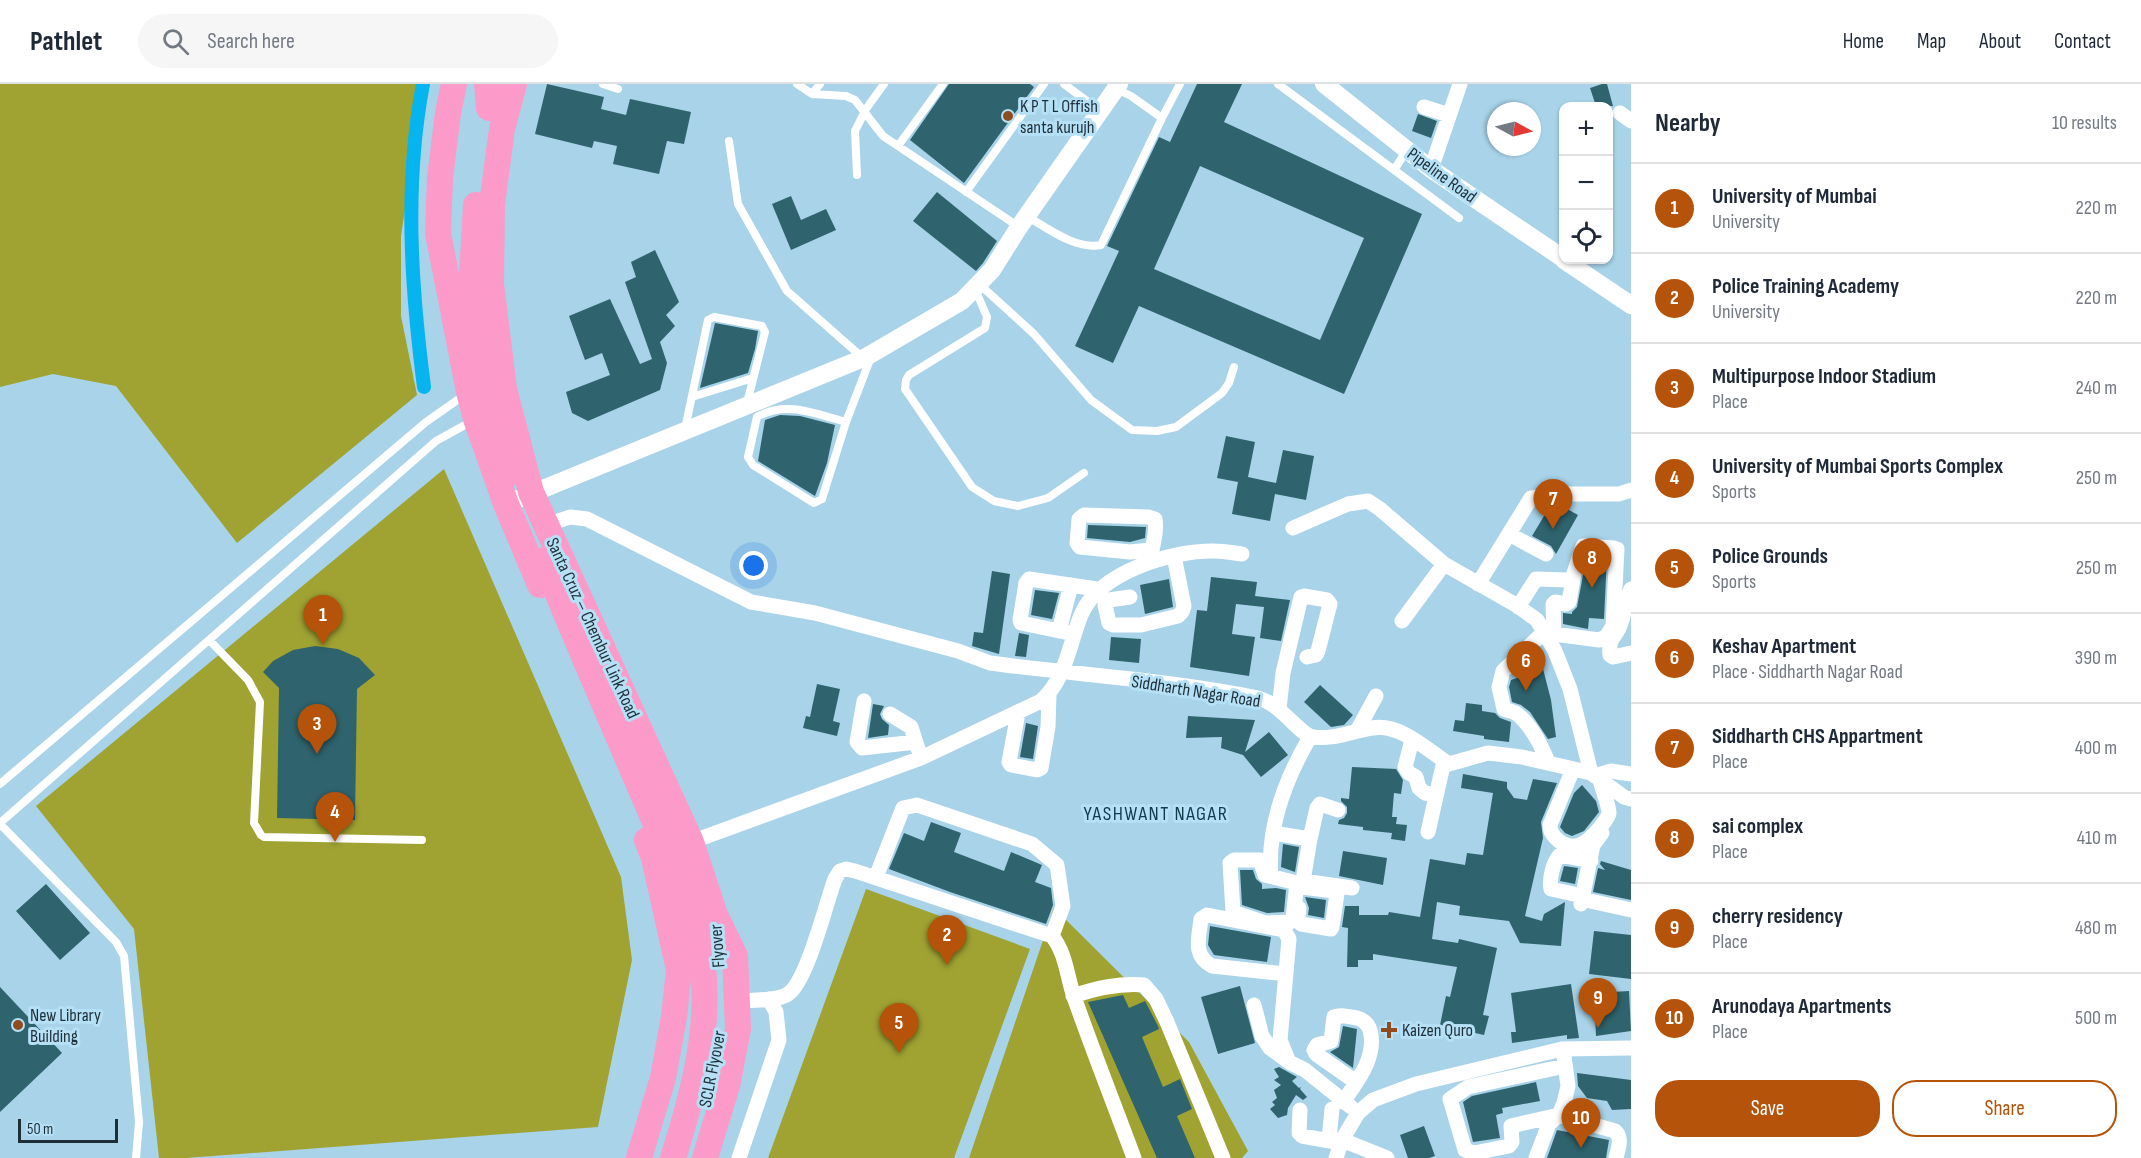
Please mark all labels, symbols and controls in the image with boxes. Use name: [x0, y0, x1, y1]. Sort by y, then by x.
search box: [138, 14, 558, 68]
text: Pathlet: [30, 25, 102, 58]
icon: search: [159, 25, 192, 58]
text: Search here: [207, 28, 295, 55]
text: Home: [1843, 29, 1884, 54]
text: Map: [1917, 29, 1946, 54]
text: About: [1979, 29, 2021, 54]
text: Contact: [2054, 29, 2111, 54]
place label: K P T L Offish santa kurujh: [1020, 96, 1098, 138]
north arrow: [1487, 102, 1541, 156]
map controls: [1559, 102, 1613, 264]
button: +: [1559, 102, 1613, 156]
text: Nearby: [1655, 108, 1721, 139]
marker: K P T L Offish santa kurujh: [1001, 109, 1015, 123]
text: 10 results: [2052, 111, 2117, 135]
street label: Pipeline Road: [1403, 143, 1480, 208]
button: −: [1559, 156, 1613, 210]
text: University of Mumbai: [1712, 183, 1877, 210]
text: 1: [1671, 196, 1678, 220]
text: 220 m: [2076, 196, 2117, 220]
button: locate: [1559, 210, 1613, 264]
text: University: [1712, 210, 1780, 234]
text: Police Training Academy: [1712, 273, 1899, 300]
text: 2: [1670, 286, 1679, 310]
text: 220 m: [2076, 286, 2117, 310]
text: University: [1712, 300, 1780, 324]
text: Multipurpose Indoor Stadium: [1712, 363, 1936, 390]
text: 3: [1670, 376, 1679, 400]
text: 240 m: [2076, 376, 2117, 400]
text: Place: [1712, 390, 1748, 414]
text: University of Mumbai Sports Complex: [1712, 453, 2003, 480]
text: 4: [1670, 466, 1679, 490]
text: 250 m: [2076, 466, 2117, 490]
pin: 7: [1534, 480, 1572, 529]
text: Sports: [1712, 480, 1756, 504]
street label: Santa Cruz – Chembur Link Road: [541, 535, 644, 722]
pin: 8: [1572, 538, 1612, 588]
text: Police Grounds: [1712, 543, 1828, 570]
your location: [739, 551, 768, 580]
text: 5: [1670, 556, 1679, 580]
text: 250 m: [2076, 556, 2117, 580]
text: Sports: [1712, 570, 1756, 594]
pin: 1: [304, 596, 342, 645]
text: Keshav Apartment: [1712, 633, 1856, 660]
pin: 6: [1506, 642, 1546, 691]
text: 6: [1670, 646, 1679, 670]
text: 390 m: [2075, 646, 2117, 670]
text: Place · Siddharth Nagar Road: [1712, 660, 1903, 684]
street label: Siddharth Nagar Road: [1130, 671, 1262, 712]
pin: 3: [298, 704, 336, 754]
text: Siddharth CHS Appartment: [1712, 723, 1923, 750]
text: 7: [1670, 736, 1679, 760]
text: 400 m: [2075, 736, 2117, 760]
text: Place: [1712, 750, 1748, 774]
pin: 4: [316, 792, 354, 842]
district label: YASHWANT NAGAR: [1084, 802, 1228, 826]
text: sai complex: [1712, 813, 1803, 840]
text: 8: [1670, 826, 1679, 850]
text: 410 m: [2077, 826, 2117, 850]
text: Place: [1712, 840, 1748, 864]
text: cherry residency: [1712, 903, 1843, 930]
pin: 2: [928, 916, 966, 965]
text: 9: [1670, 916, 1679, 940]
text: 480 m: [2075, 916, 2117, 940]
street label: Flyover: [706, 924, 729, 968]
text: Place: [1712, 930, 1748, 954]
pin: 9: [1578, 978, 1618, 1028]
text: Arunodaya Apartments: [1712, 993, 1892, 1020]
pin: 5: [880, 1004, 918, 1053]
place label: New Library Building: [30, 1005, 101, 1047]
text: 10: [1666, 1006, 1683, 1030]
text: 500 m: [2075, 1006, 2117, 1030]
marker: New Library Building: [11, 1018, 25, 1032]
place label: Kaizen Quro: [1402, 1020, 1473, 1041]
text: Place: [1712, 1020, 1748, 1044]
marker: Kaizen Quro: [1380, 1021, 1398, 1039]
street label: SCLR Flyover: [695, 1029, 730, 1109]
button: Save: [1655, 1080, 1880, 1137]
button: Share: [1892, 1080, 2117, 1137]
pin: 10: [1562, 1098, 1600, 1148]
scale bar: [18, 1116, 118, 1144]
text: 50 m: [27, 1120, 53, 1139]

